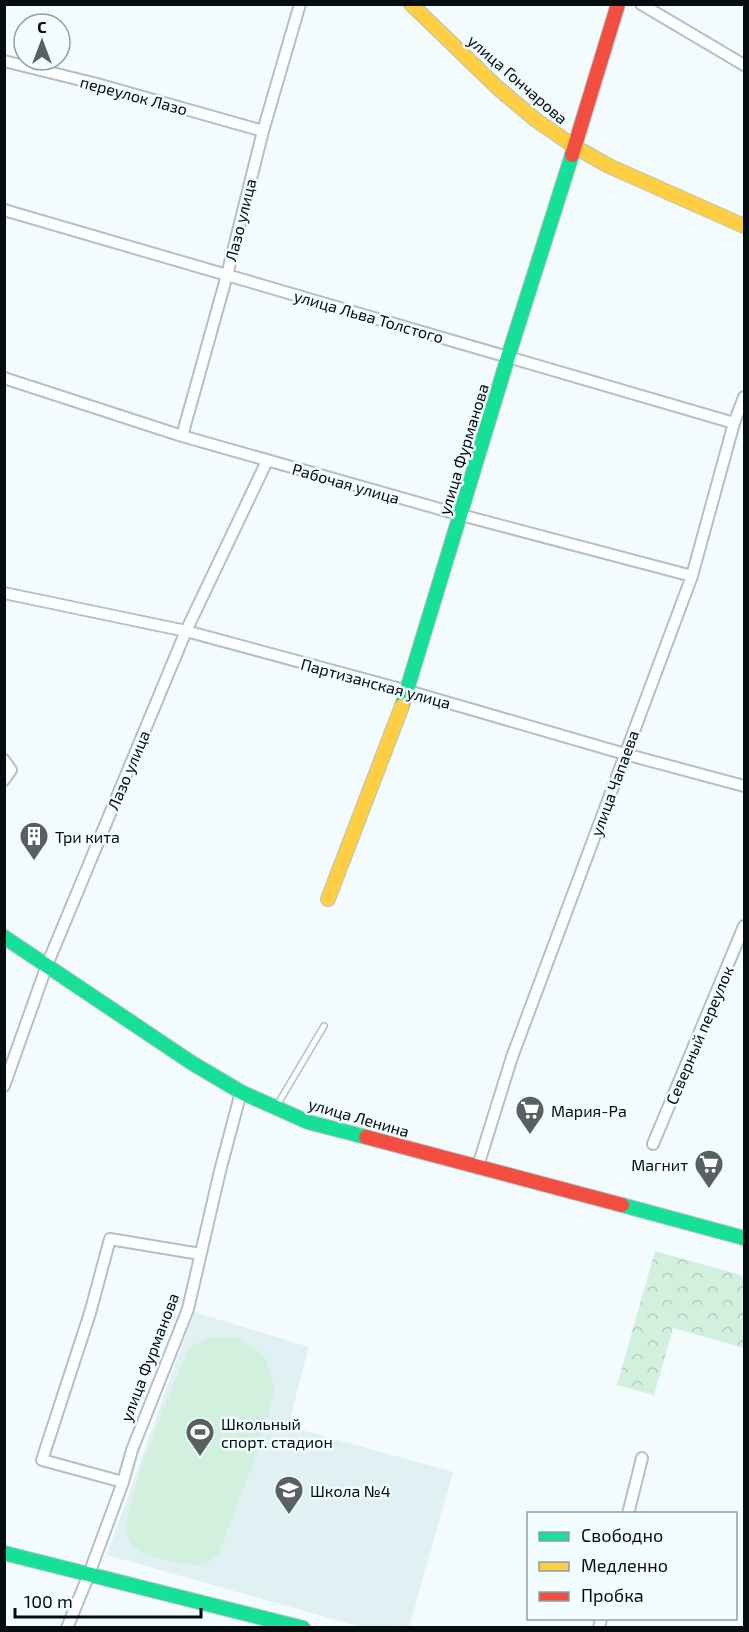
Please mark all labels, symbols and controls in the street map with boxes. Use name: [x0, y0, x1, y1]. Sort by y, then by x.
north arrow: [12, 12, 72, 72]
text: С: [37, 17, 47, 36]
street label: улица Гончарова: [464, 31, 572, 128]
street label: переулок Лазо: [78, 72, 190, 119]
street label: Лазо улица: [221, 177, 260, 264]
street label: улица Льва Толстого: [292, 286, 446, 347]
street label: улица Фурманова: [434, 381, 493, 517]
street label: Рабочая улица: [290, 459, 402, 508]
street label: Партизанская улица: [299, 654, 453, 713]
street label: Лазо улица: [103, 727, 154, 813]
street label: улица Чапаева: [586, 727, 643, 839]
building icon: Три кита: [18, 820, 50, 862]
place label: Три кита: [55, 827, 120, 846]
street label: Северный переулок: [661, 962, 738, 1108]
street label: улица Ленина: [306, 1094, 412, 1141]
supermarket icon: Мария-Ра: [514, 1094, 546, 1136]
place label: Мария-Ра: [551, 1101, 627, 1120]
supermarket icon: Магнит: [693, 1148, 725, 1190]
place label: Магнит: [631, 1155, 688, 1174]
street label: улица Фурманова: [116, 1290, 183, 1424]
place label: Школьный спорт. стадион: [221, 1414, 333, 1451]
sports icon: Школьный спорт. стадион: [184, 1416, 216, 1458]
school or university icon: Школа №4: [273, 1474, 305, 1516]
place label: Школа №4: [310, 1481, 391, 1500]
legend: [527, 1512, 737, 1620]
text: Свободно: [581, 1524, 663, 1546]
text: Медленно: [581, 1554, 668, 1576]
scale bar: [15, 1581, 201, 1619]
text: Пробка: [581, 1584, 644, 1606]
text: 100 m: [24, 1590, 73, 1612]

